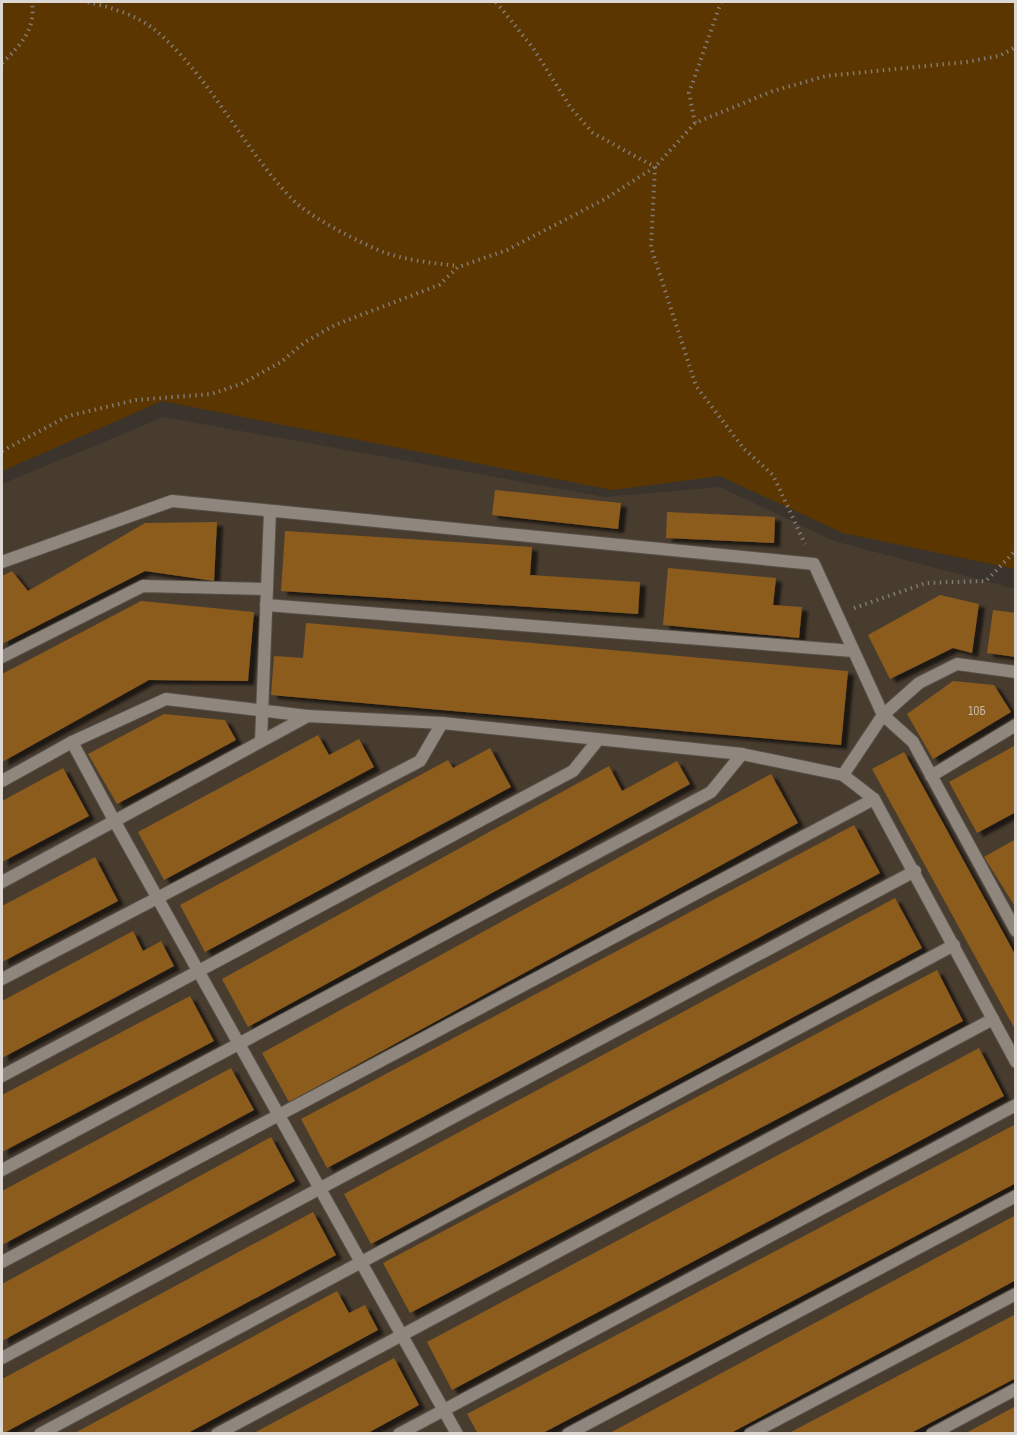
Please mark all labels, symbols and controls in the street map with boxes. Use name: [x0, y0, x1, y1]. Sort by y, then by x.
house number: 10Б: [968, 702, 986, 719]

